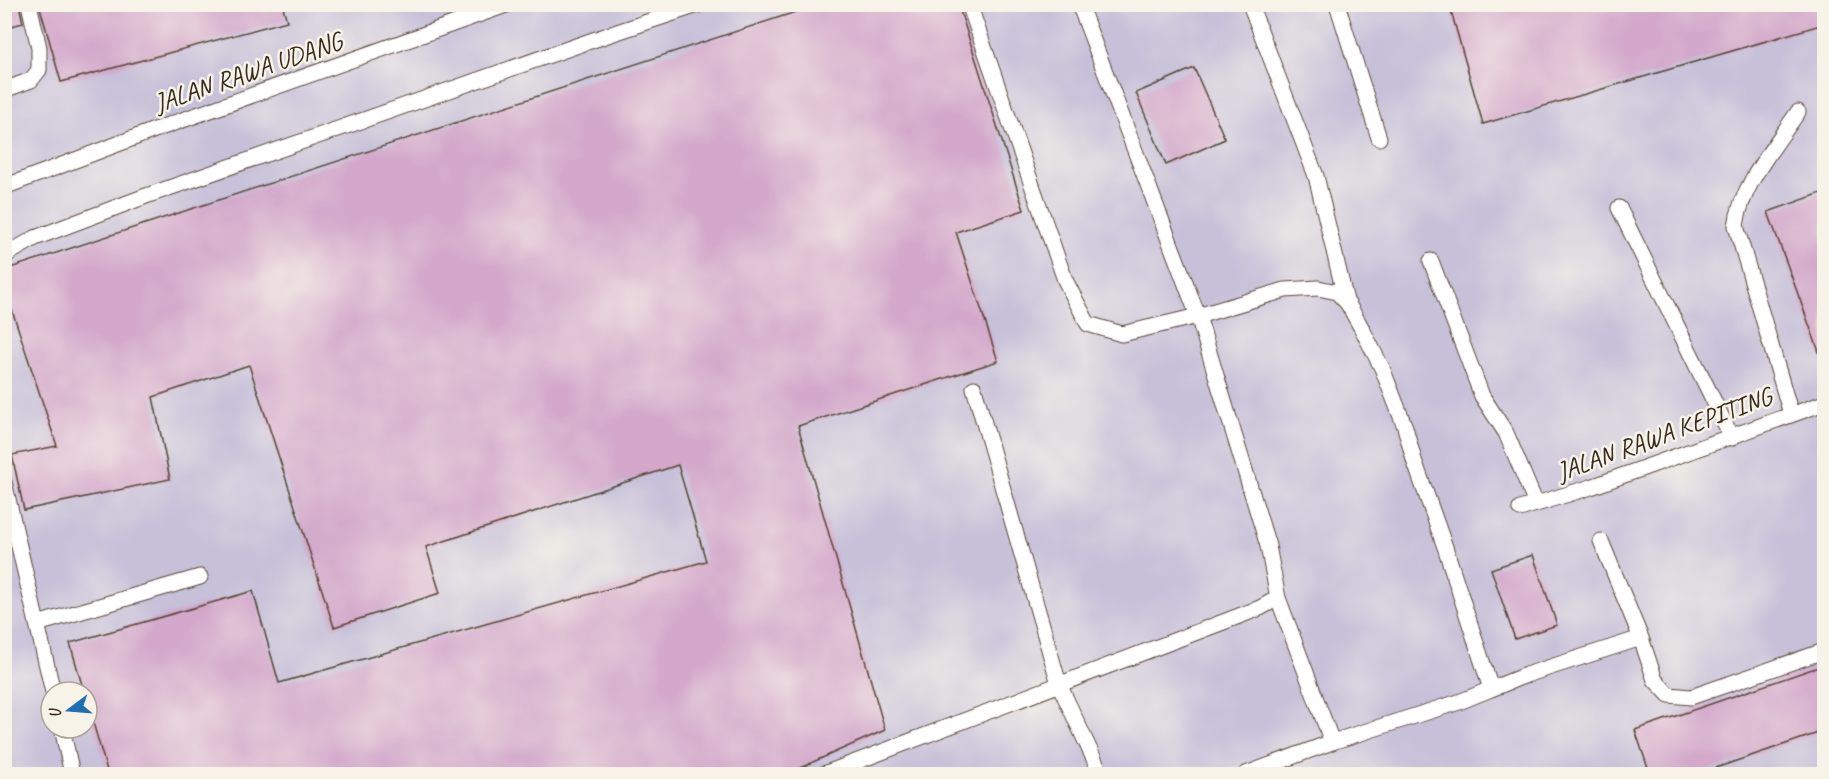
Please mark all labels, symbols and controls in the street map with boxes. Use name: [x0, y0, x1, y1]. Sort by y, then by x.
street label: JALAN RAWA UDANG: [148, 23, 349, 120]
street label: JALAN RAWA KEPITING: [1550, 379, 1779, 489]
north arrow: [39, 680, 99, 740]
text: U: [44, 704, 66, 720]

